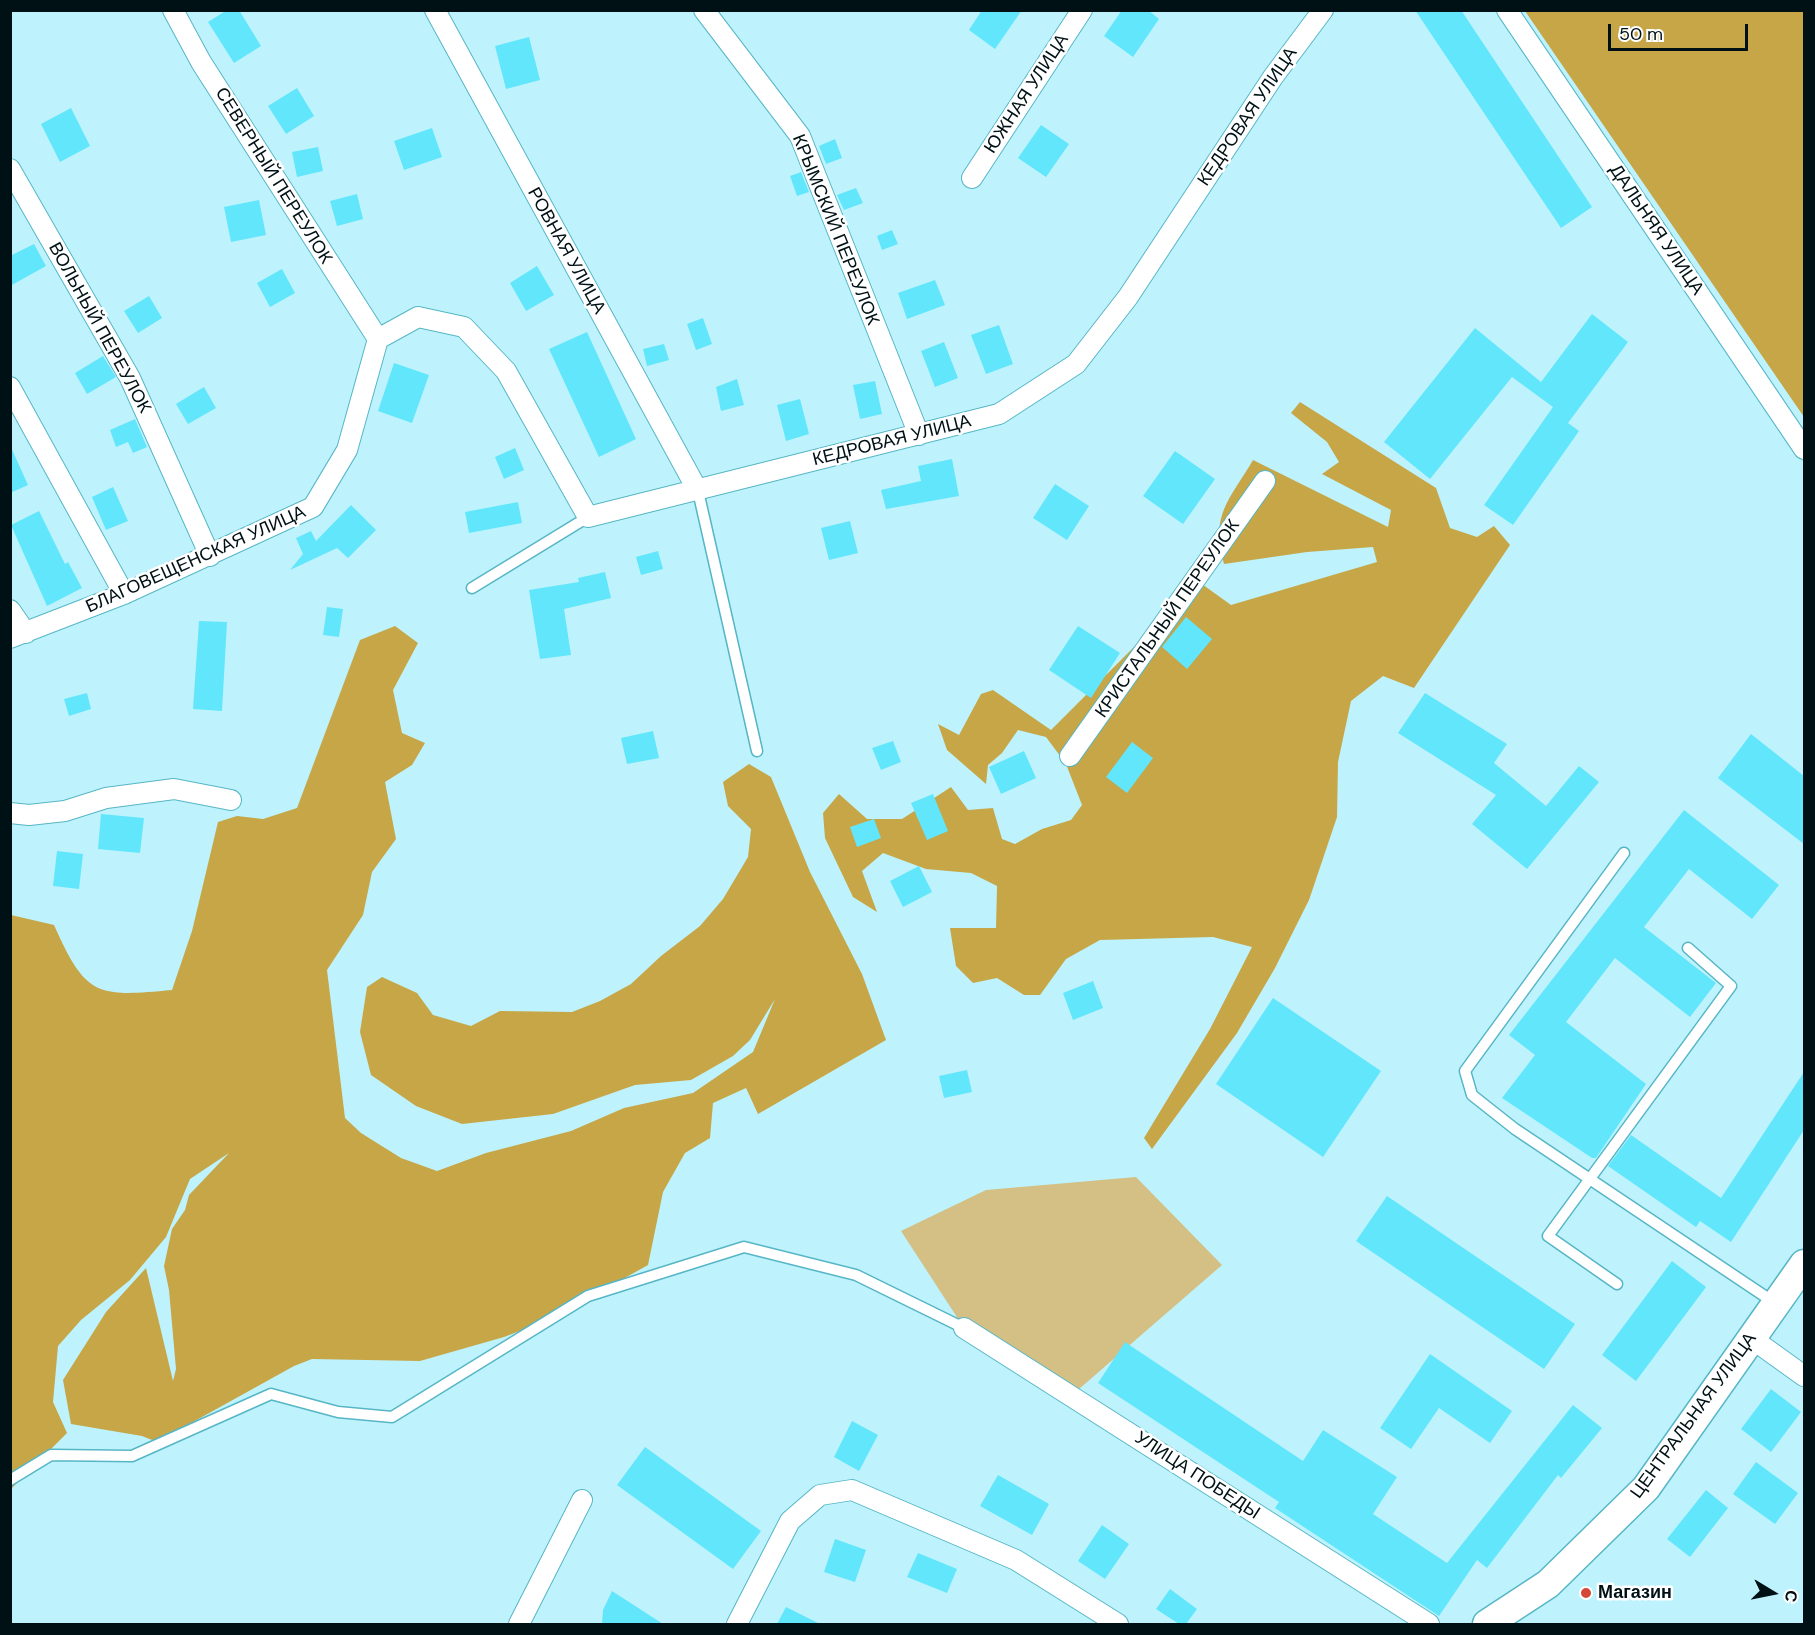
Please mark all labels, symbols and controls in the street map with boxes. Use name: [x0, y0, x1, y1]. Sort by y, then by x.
scale bar: [1611, 12, 1750, 50]
text: 50 m: [1619, 22, 1663, 46]
street label: ЮЖНАЯ УЛИЦА: [980, 30, 1074, 158]
street label: КЕДРОВАЯ УЛИЦА: [1194, 44, 1302, 190]
street label: СЕВЕРНЫЙ ПЕРЕУЛОК: [210, 84, 336, 268]
street label: КРЫМСКИЙ ПЕРЕУЛОК: [787, 132, 883, 328]
street label: ДАЛЬНЯЯ УЛИЦА: [1604, 161, 1708, 299]
street label: РОВНАЯ УЛИЦА: [522, 184, 610, 318]
street label: ВОЛЬНЫЙ ПЕРЕУЛОК: [43, 239, 155, 417]
street label: КЕДРОВАЯ УЛИЦА: [811, 411, 973, 471]
street label: БЛАГОВЕЩЕНСКАЯ УЛИЦА: [83, 502, 309, 618]
street label: КРИСТАЛЬНЫЙ ПЕРЕУЛОК: [1091, 516, 1245, 722]
street label: ЦЕНТРАЛЬНАЯ УЛИЦА: [1627, 1329, 1761, 1503]
street label: УЛИЦА ПОБЕДЫ: [1130, 1428, 1264, 1524]
north arrow: [1743, 1563, 1803, 1623]
place label: Магазин: [1598, 1582, 1672, 1604]
marker: Магазин: [1579, 1586, 1593, 1600]
text: С: [1780, 1589, 1803, 1604]

